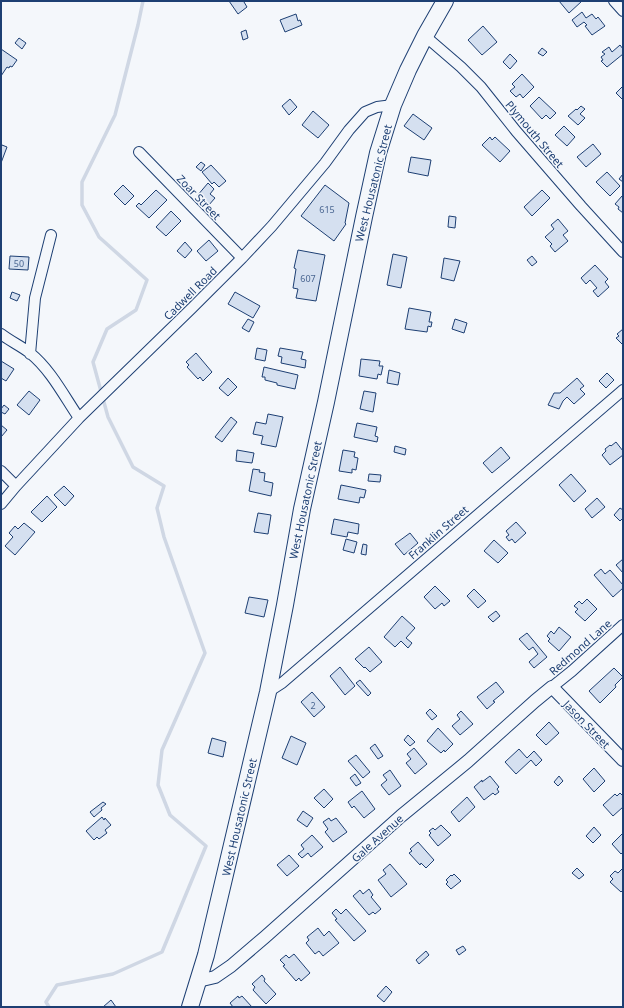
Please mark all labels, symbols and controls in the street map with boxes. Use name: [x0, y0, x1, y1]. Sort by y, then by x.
street label: Plymouth Street: [503, 97, 567, 171]
street label: West Housatonic Street: [351, 123, 395, 243]
street label: Zoar Street: [174, 171, 224, 223]
house number: 615: [319, 203, 335, 216]
house number: 50: [14, 257, 24, 270]
street label: Cadwell Road: [160, 263, 220, 323]
house number: 607: [300, 272, 316, 285]
street label: West Housatonic Street: [285, 439, 325, 560]
street label: Franklin Street: [405, 502, 471, 562]
street label: Redmond Lane: [546, 616, 614, 678]
street label: Jason Street: [560, 696, 614, 751]
house number: 2: [310, 699, 316, 712]
street label: West Housatonic Street: [218, 757, 260, 877]
street label: Gale Avenue: [348, 811, 406, 865]

